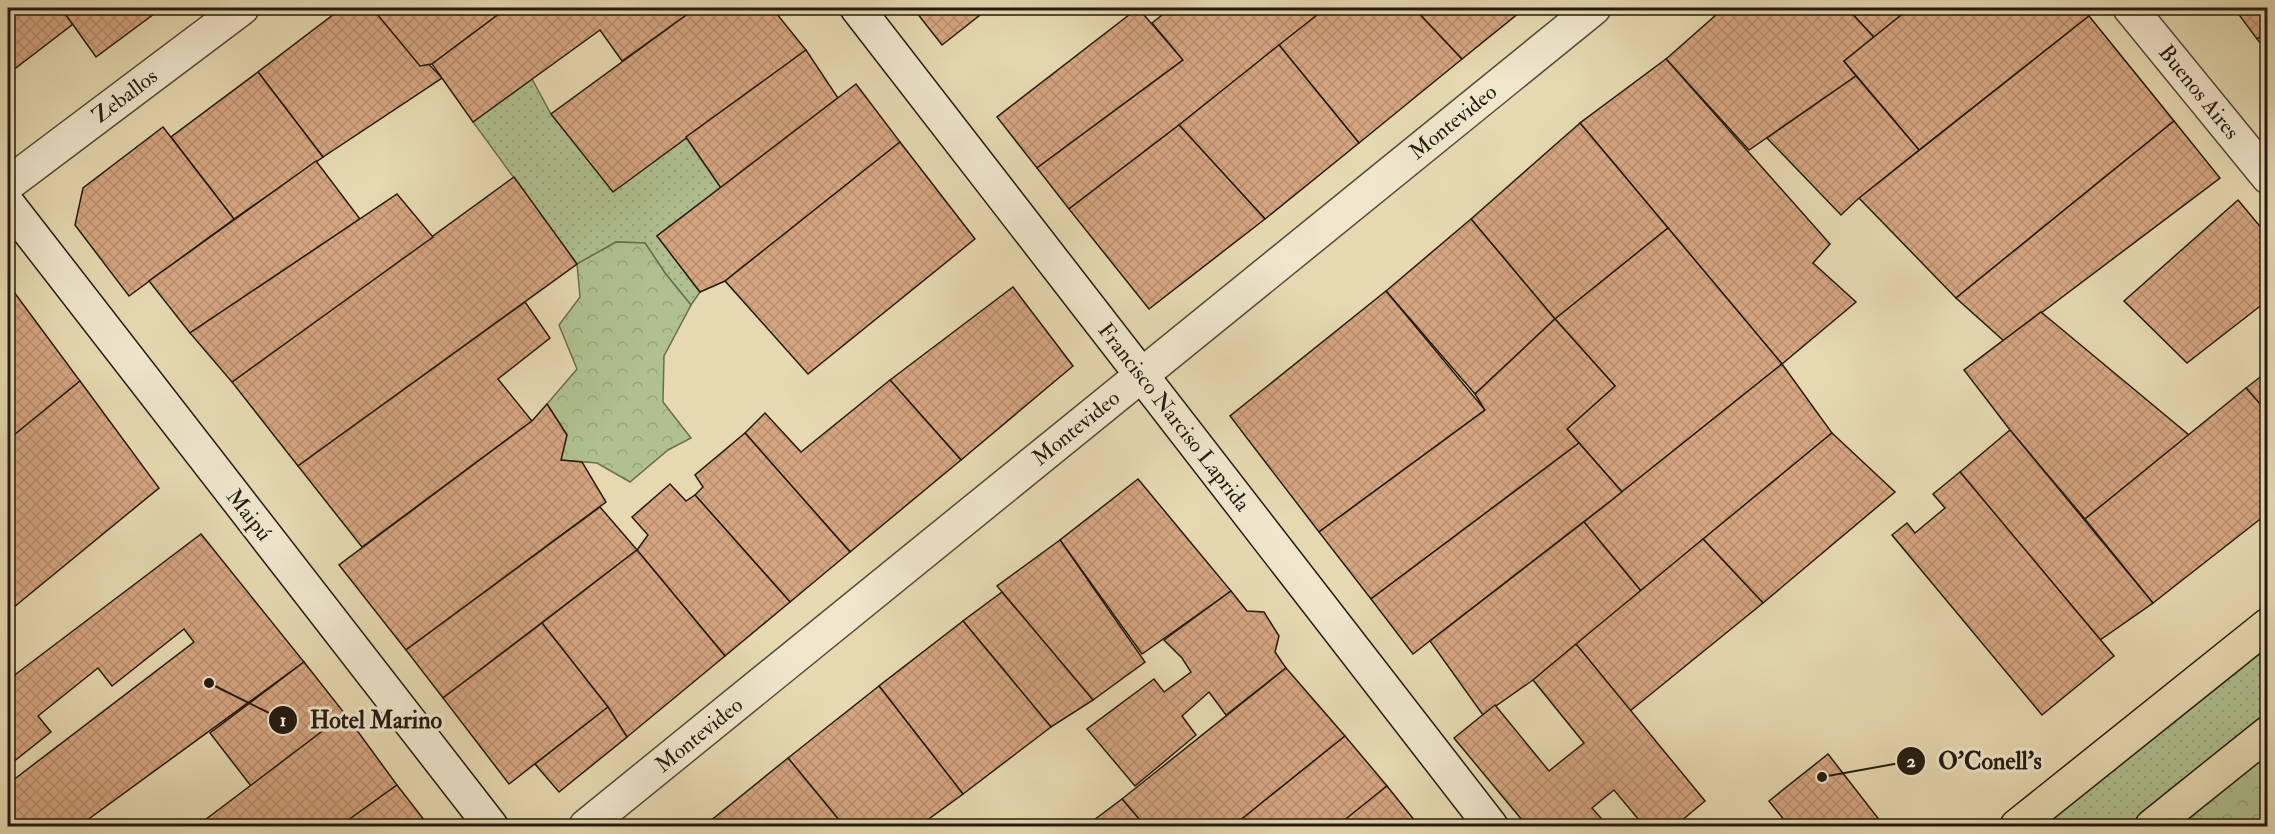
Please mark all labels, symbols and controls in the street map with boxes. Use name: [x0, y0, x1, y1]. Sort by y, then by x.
street label: Buenos Aires: [2152, 39, 2246, 145]
street label: Zeballos: [87, 62, 163, 130]
street label: Montevideo: [1403, 78, 1503, 166]
street label: Francisco Narciso Laprida: [1091, 317, 1257, 518]
street label: Montevideo: [1026, 384, 1126, 472]
street label: Maipú: [219, 483, 278, 547]
street label: Montevideo: [649, 691, 749, 779]
callout: Hotel Marino: [268, 699, 454, 741]
text: Hotel Marino: [310, 705, 442, 736]
text: 1: [280, 709, 286, 732]
callout: O'Conell's: [1896, 740, 2053, 782]
text: O'Conell's: [1938, 746, 2042, 777]
text: 2: [1906, 750, 1916, 773]

